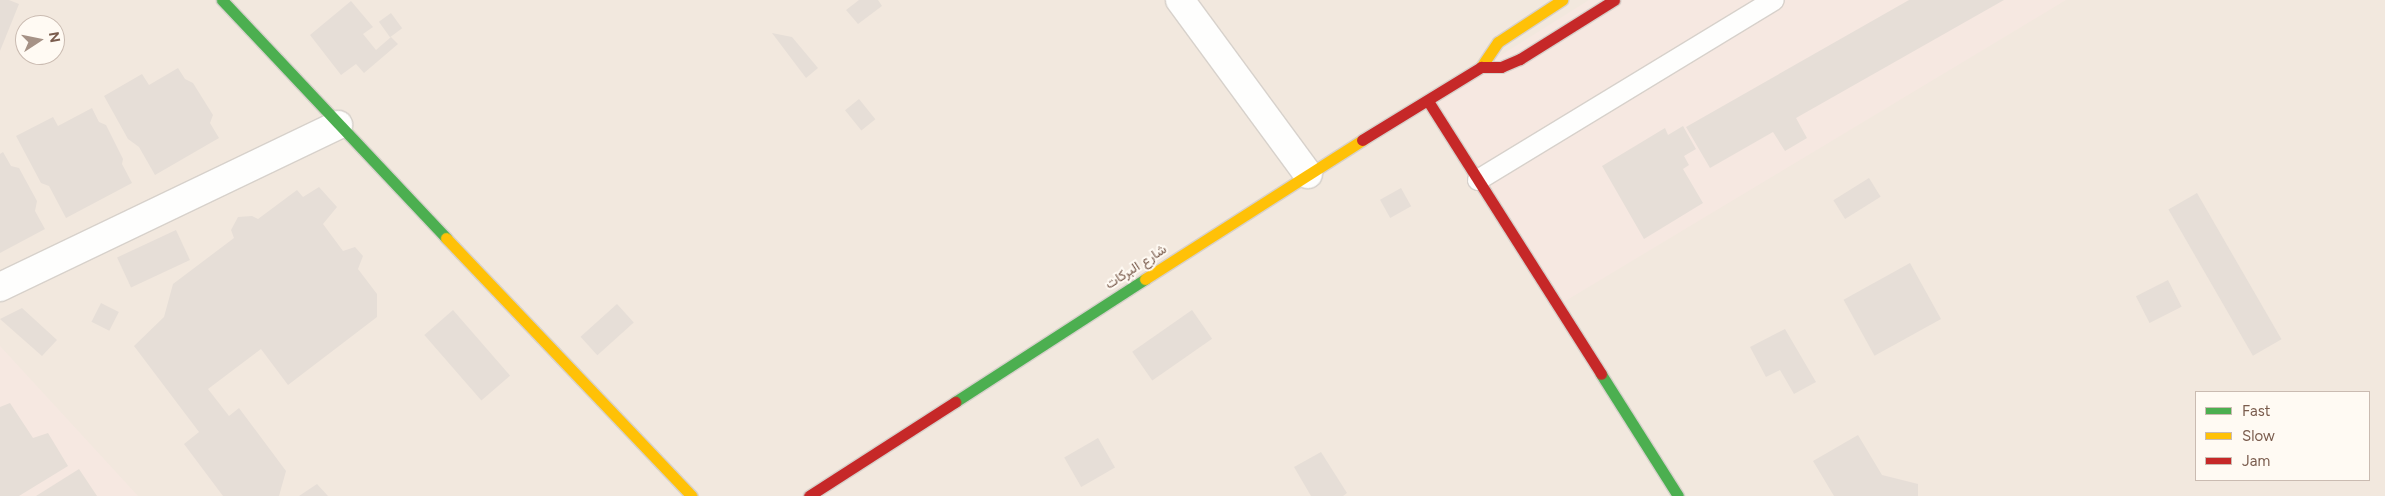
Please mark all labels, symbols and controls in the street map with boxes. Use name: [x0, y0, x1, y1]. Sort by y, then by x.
north arrow: [15, 15, 65, 65]
text: N: [45, 30, 64, 44]
street label: شارع البركات: [1102, 241, 1170, 293]
legend: [2195, 391, 2370, 481]
text: Fast: [2242, 402, 2270, 420]
text: Slow: [2242, 427, 2275, 445]
text: Jam: [2242, 452, 2270, 470]

